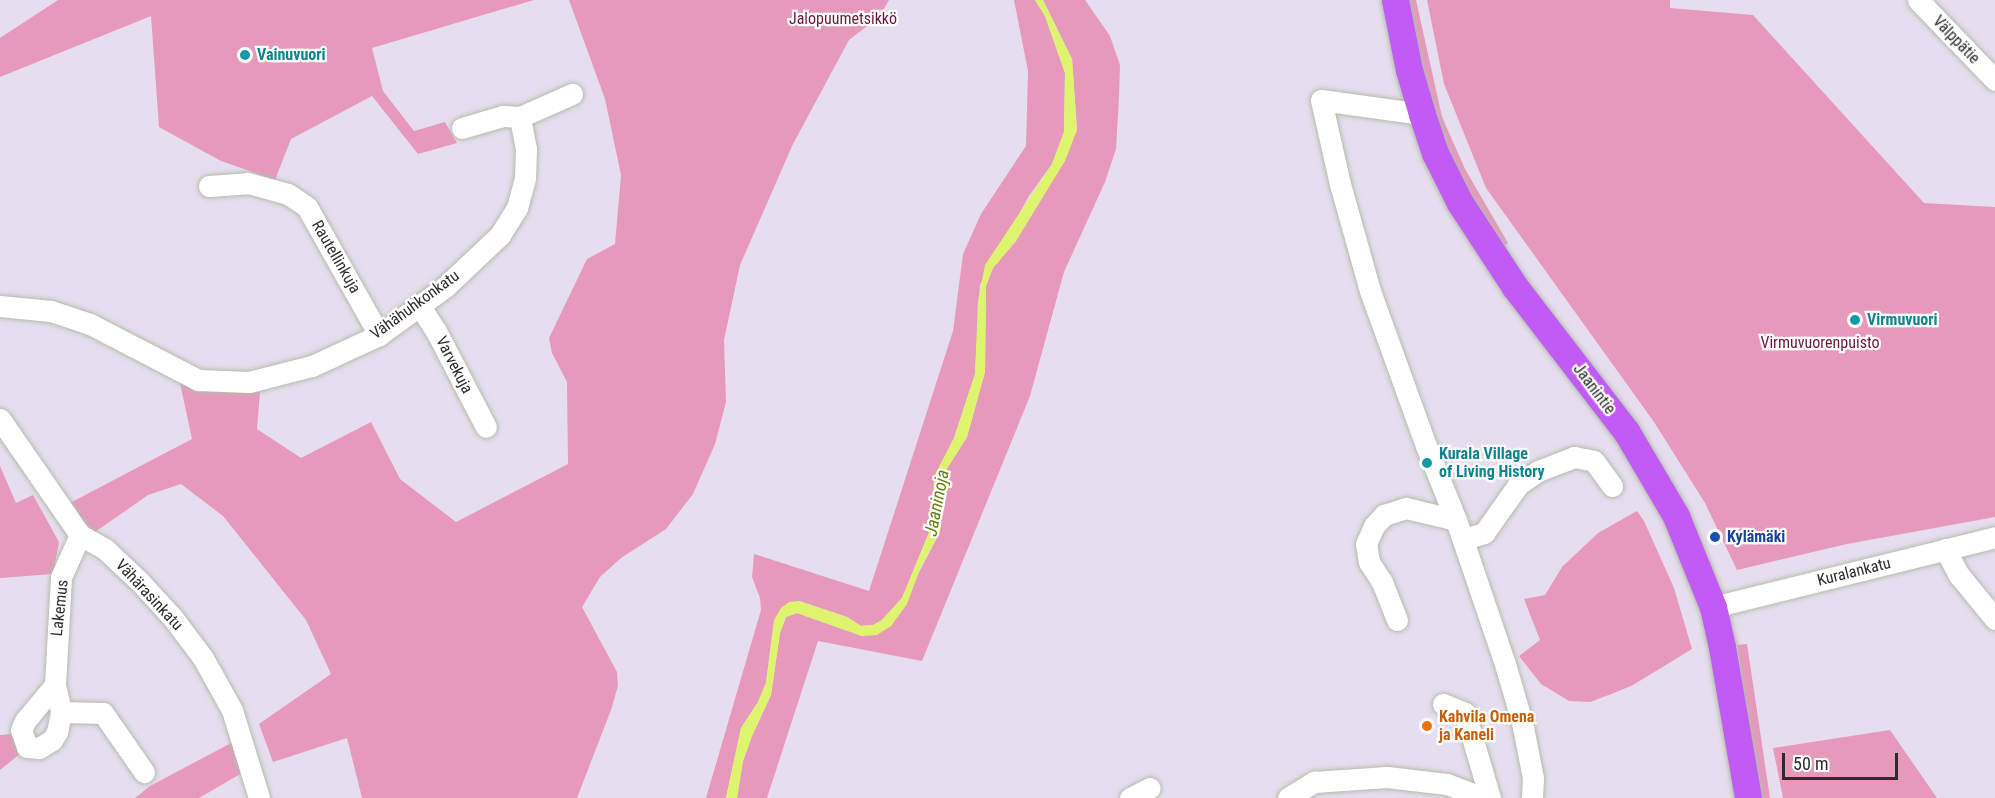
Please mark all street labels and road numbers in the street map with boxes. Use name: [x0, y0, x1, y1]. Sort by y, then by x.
street label: Välppätie: [1928, 12, 1984, 68]
street label: Rautellinkuja: [307, 217, 365, 297]
street label: Vähähuhkonkatu: [367, 266, 463, 344]
street label: Varvekuja: [431, 333, 477, 397]
street label: Jaanintie: [1569, 360, 1619, 418]
street label: Kuralankatu: [1815, 554, 1893, 590]
street label: Vähärasinkatu: [111, 556, 187, 634]
street label: Lakemus: [47, 579, 73, 637]

